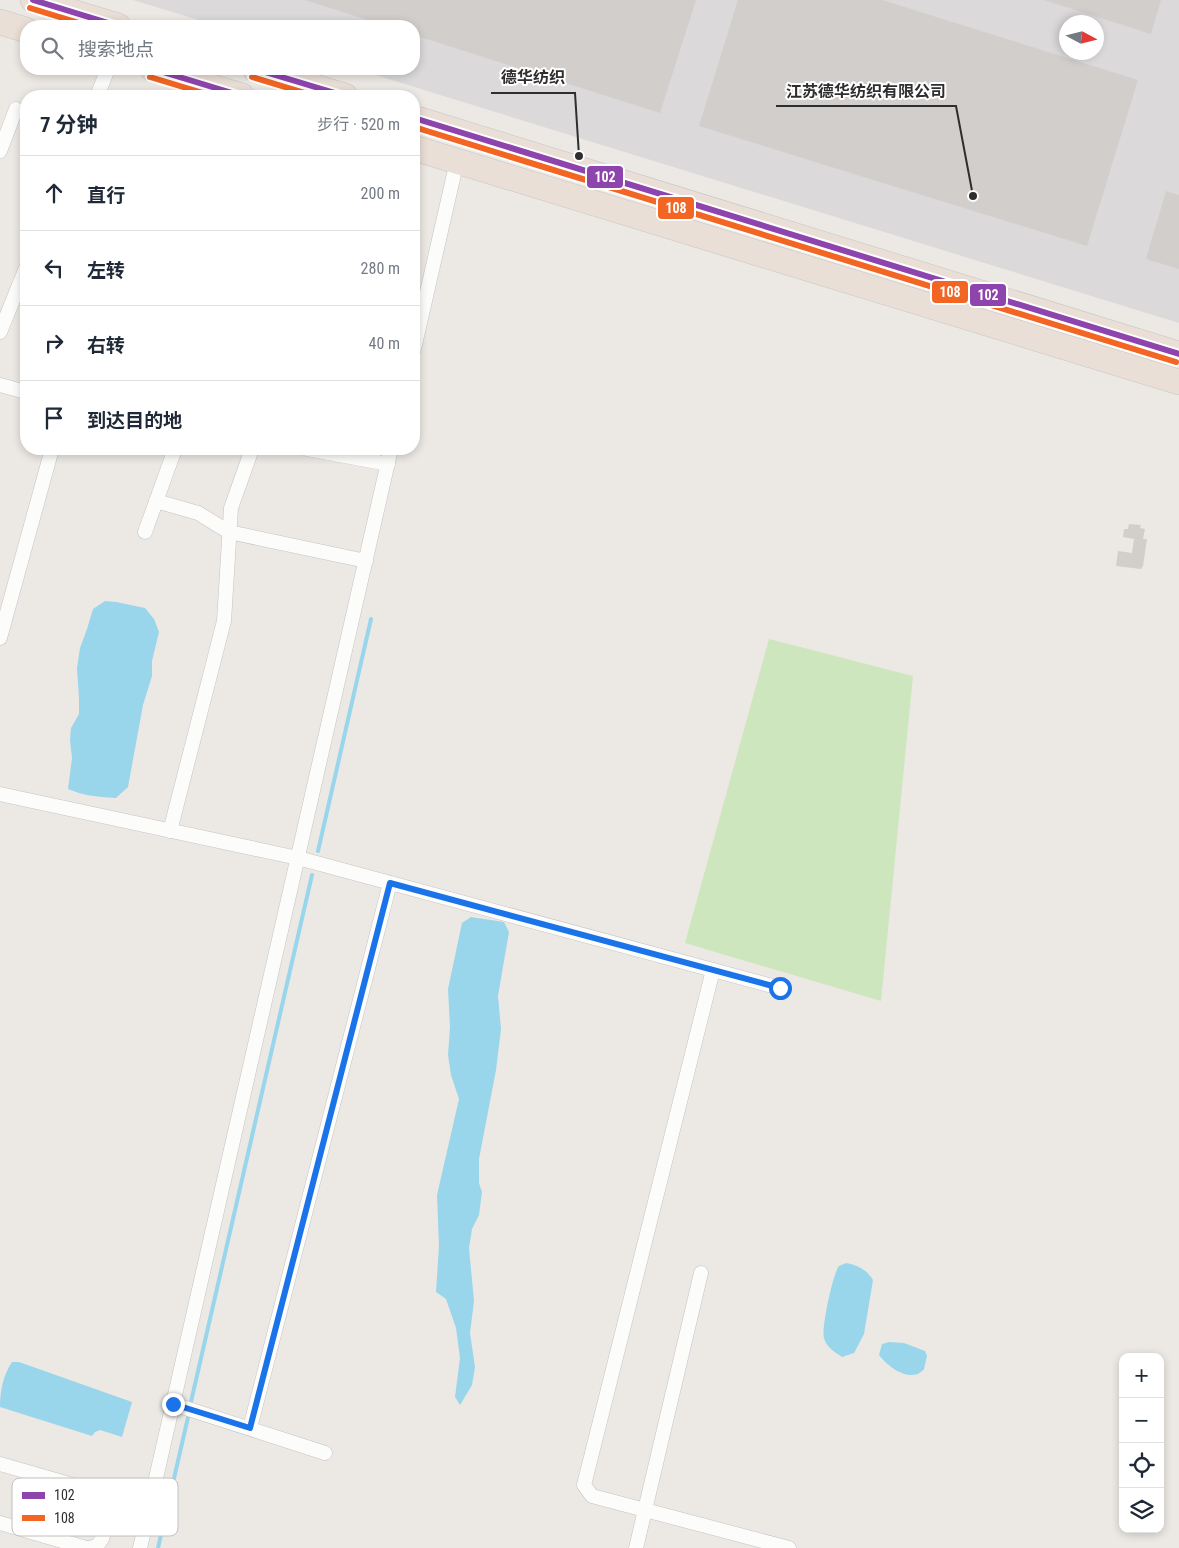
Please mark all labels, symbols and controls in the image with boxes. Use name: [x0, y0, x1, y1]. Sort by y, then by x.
north arrow: [1059, 15, 1104, 60]
search box: [20, 20, 420, 75]
icon: search: [38, 34, 66, 62]
text: 搜索地点: [78, 38, 154, 61]
callout: 德华纺织: [491, 62, 575, 93]
text: 德华纺织: [501, 68, 565, 87]
callout: 江苏德华纺织有限公司: [776, 75, 956, 106]
text: 江苏德华纺织有限公司: [786, 82, 946, 101]
text: 7 分钟: [40, 113, 97, 137]
text: 步行 · 520 m: [317, 115, 400, 134]
line badge: 102: [586, 165, 624, 189]
text: 102: [594, 169, 616, 185]
icon: ahead: [40, 179, 68, 207]
text: 直行: [87, 184, 125, 207]
text: 200 m: [361, 184, 400, 203]
line badge: 108: [657, 196, 695, 220]
text: 108: [665, 200, 687, 216]
icon: left: [40, 254, 68, 282]
text: 左转: [87, 259, 125, 282]
text: 280 m: [361, 259, 400, 278]
line badge: 108: [931, 280, 969, 304]
line badge: 102: [969, 283, 1007, 307]
text: 108: [939, 284, 961, 300]
text: 102: [977, 287, 999, 303]
icon: right: [40, 329, 68, 357]
text: 右转: [87, 334, 125, 357]
text: 40 m: [368, 334, 400, 353]
icon: arrive: [40, 404, 68, 432]
text: 到达目的地: [87, 409, 182, 432]
route start: [769, 977, 792, 1000]
map controls: [1119, 1353, 1164, 1533]
button: +: [1119, 1353, 1164, 1398]
route end: [162, 1393, 185, 1416]
button: −: [1119, 1398, 1164, 1443]
button: locate: [1119, 1443, 1164, 1488]
legend: [12, 1478, 178, 1536]
text: 102: [54, 1487, 75, 1503]
button: layers: [1119, 1488, 1164, 1533]
text: 108: [54, 1510, 75, 1526]

